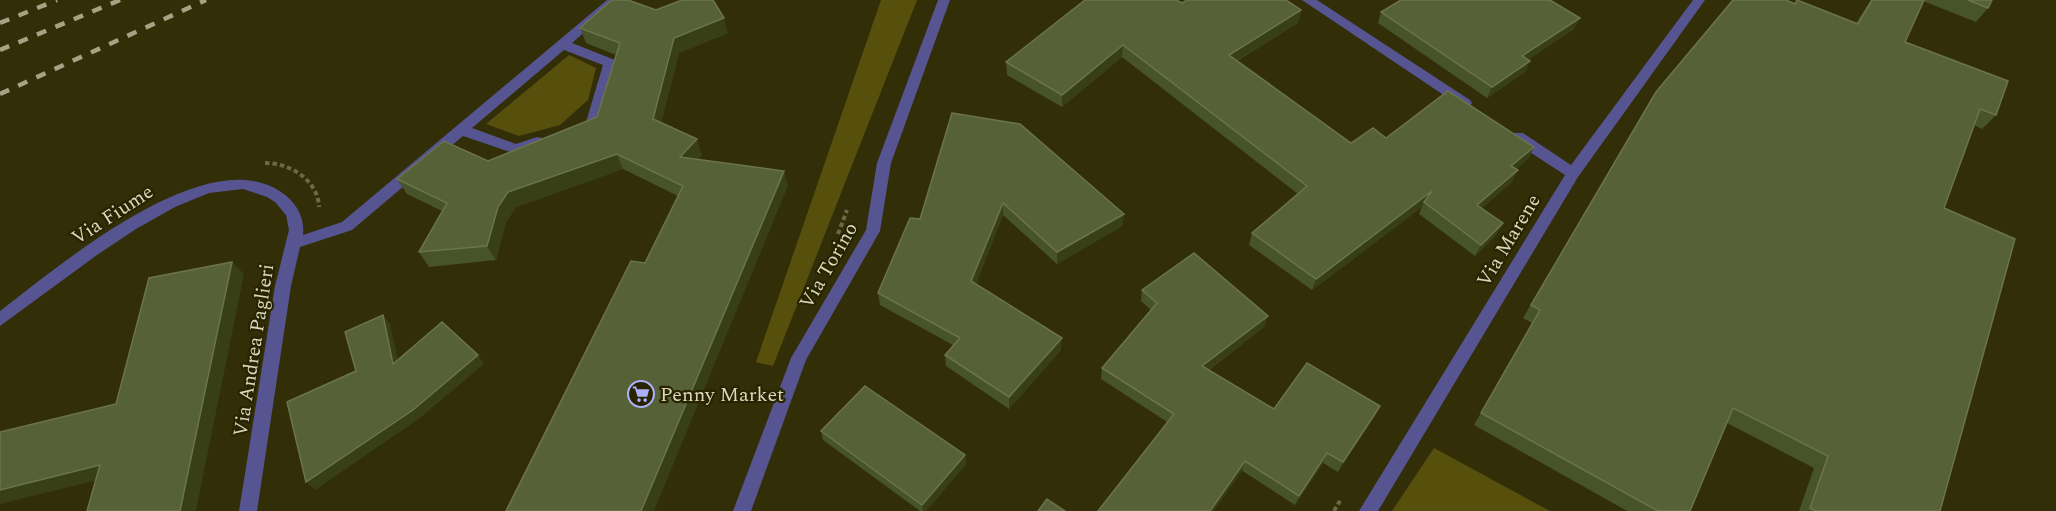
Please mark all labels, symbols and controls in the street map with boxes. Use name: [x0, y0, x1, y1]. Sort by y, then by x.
street label: Via Fiume: [66, 177, 159, 253]
street label: Via Marene: [1469, 188, 1548, 293]
street label: Via Torino: [792, 217, 866, 314]
street label: Via Andrea Paglieri: [225, 261, 282, 439]
supermarket icon: Penny Market: [626, 379, 656, 409]
place label: Penny Market: [660, 380, 784, 410]

